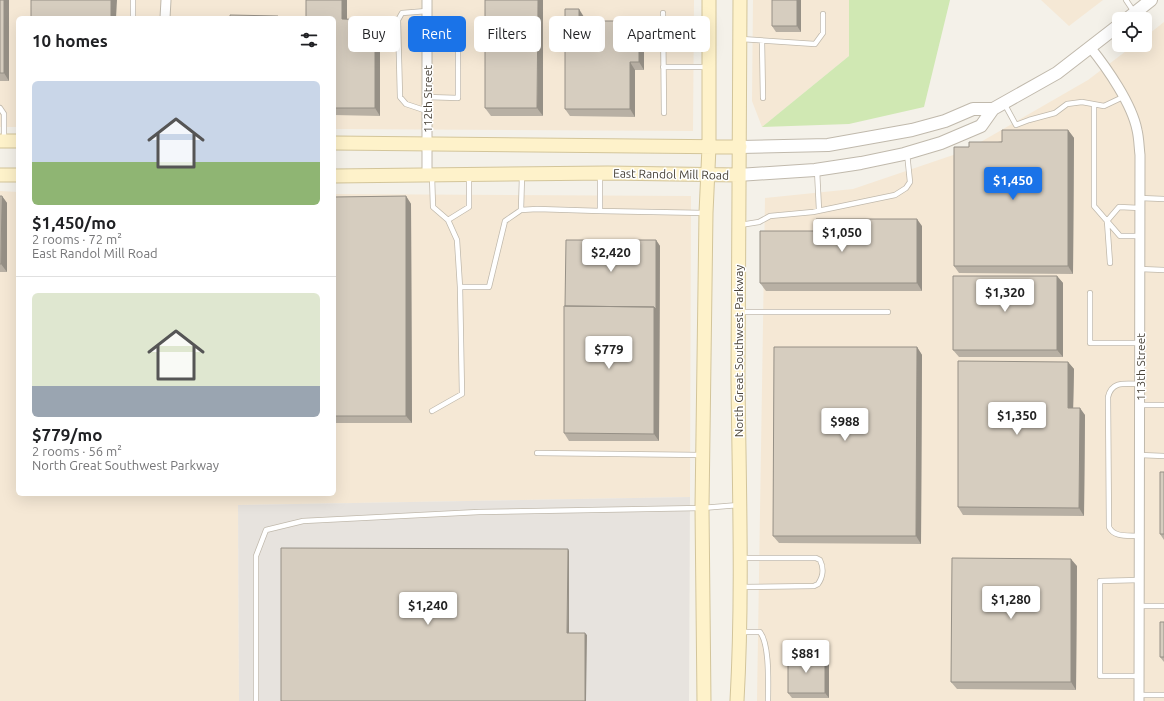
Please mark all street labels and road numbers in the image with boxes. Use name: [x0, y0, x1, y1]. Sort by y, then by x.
street label: 112th Street: [421, 65, 434, 133]
street label: East Randol Mill Road: [613, 166, 729, 182]
street label: North Great Southwest Parkway: [732, 264, 745, 437]
street label: 113th Street: [1134, 333, 1147, 401]

